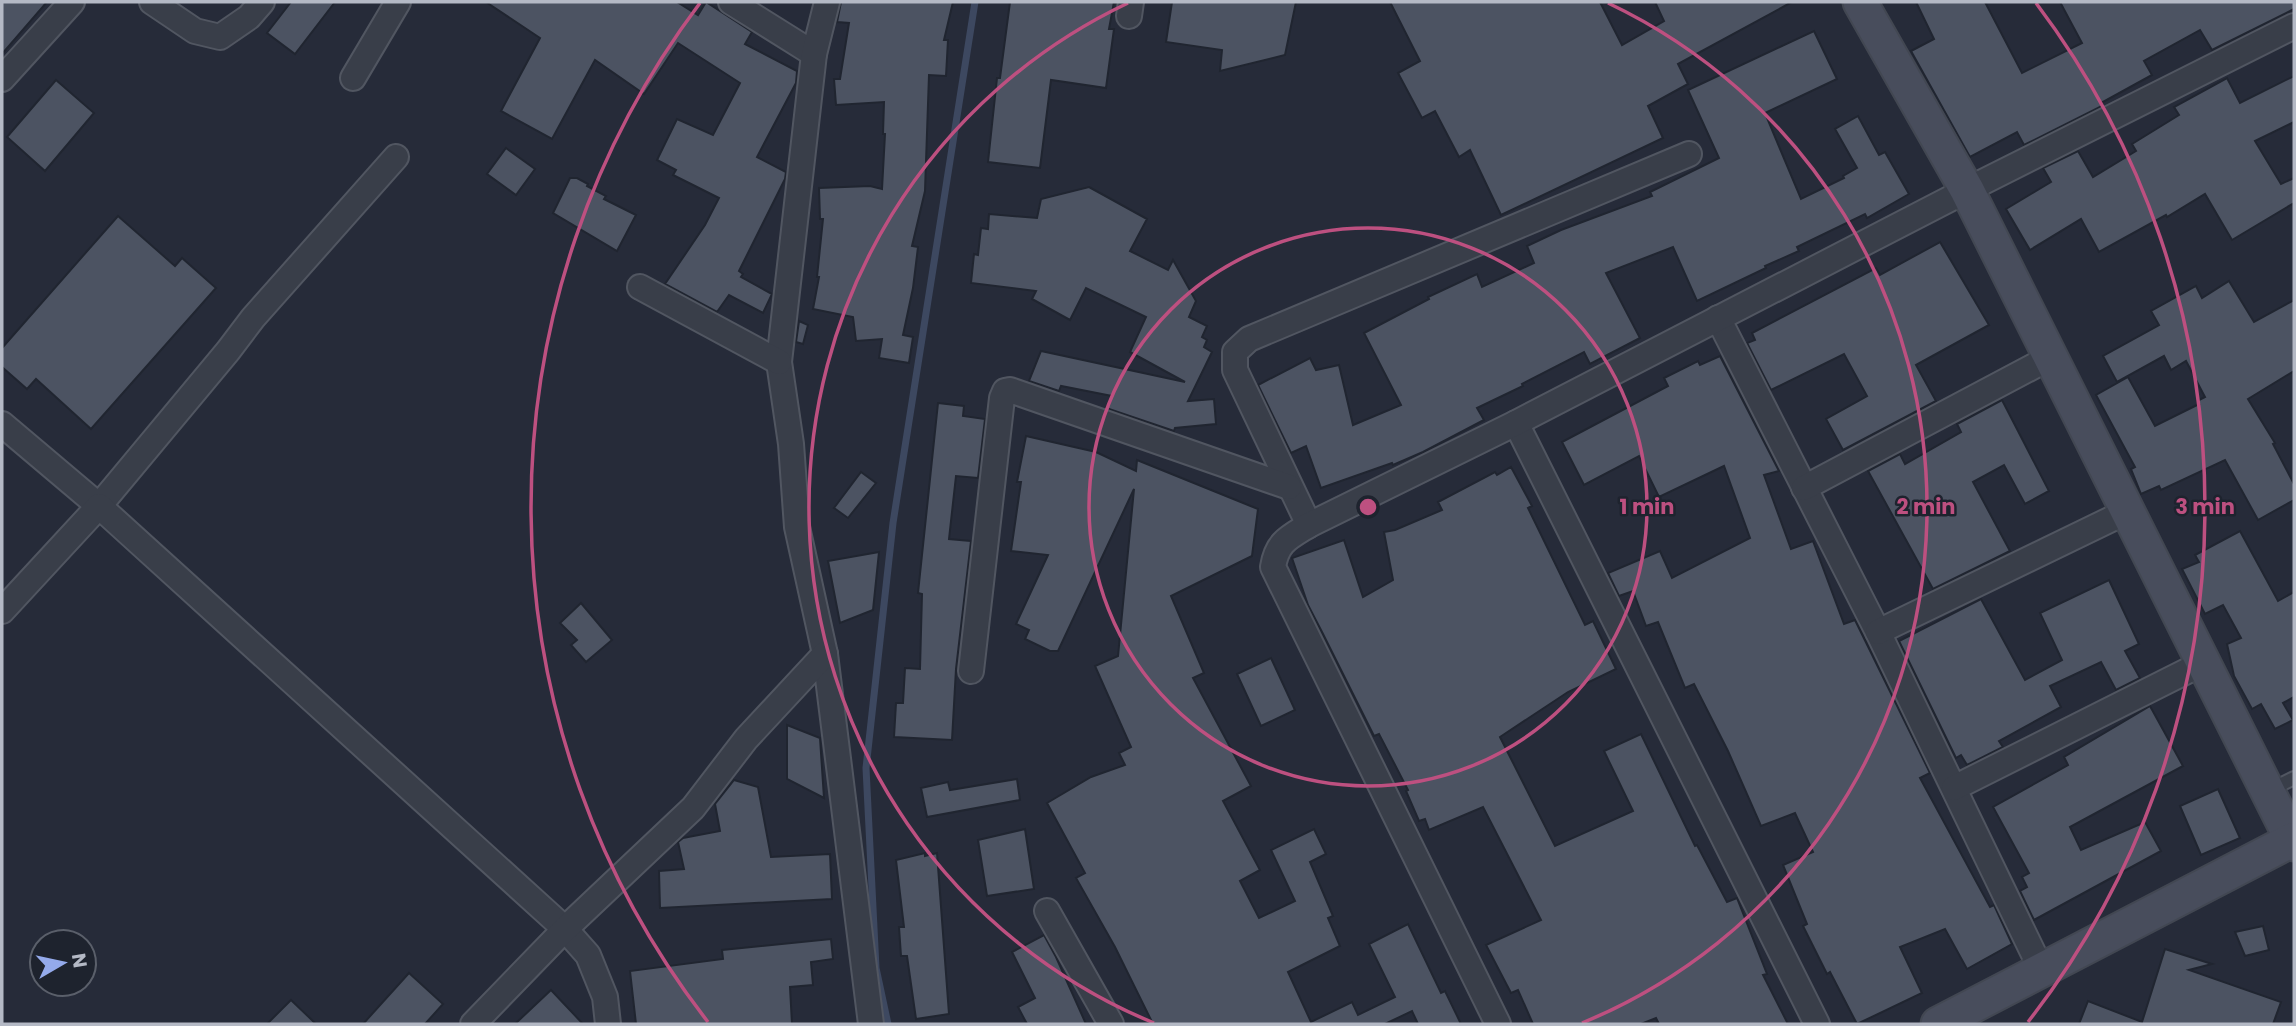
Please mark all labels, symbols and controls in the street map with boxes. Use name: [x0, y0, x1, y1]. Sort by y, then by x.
text: 1 min: [1620, 492, 1674, 521]
text: 2 min: [1896, 492, 1956, 521]
text: 3 min: [2175, 492, 2235, 521]
centre of rings: [1356, 495, 1380, 519]
north arrow: [28, 928, 98, 998]
text: N: [65, 951, 94, 970]

